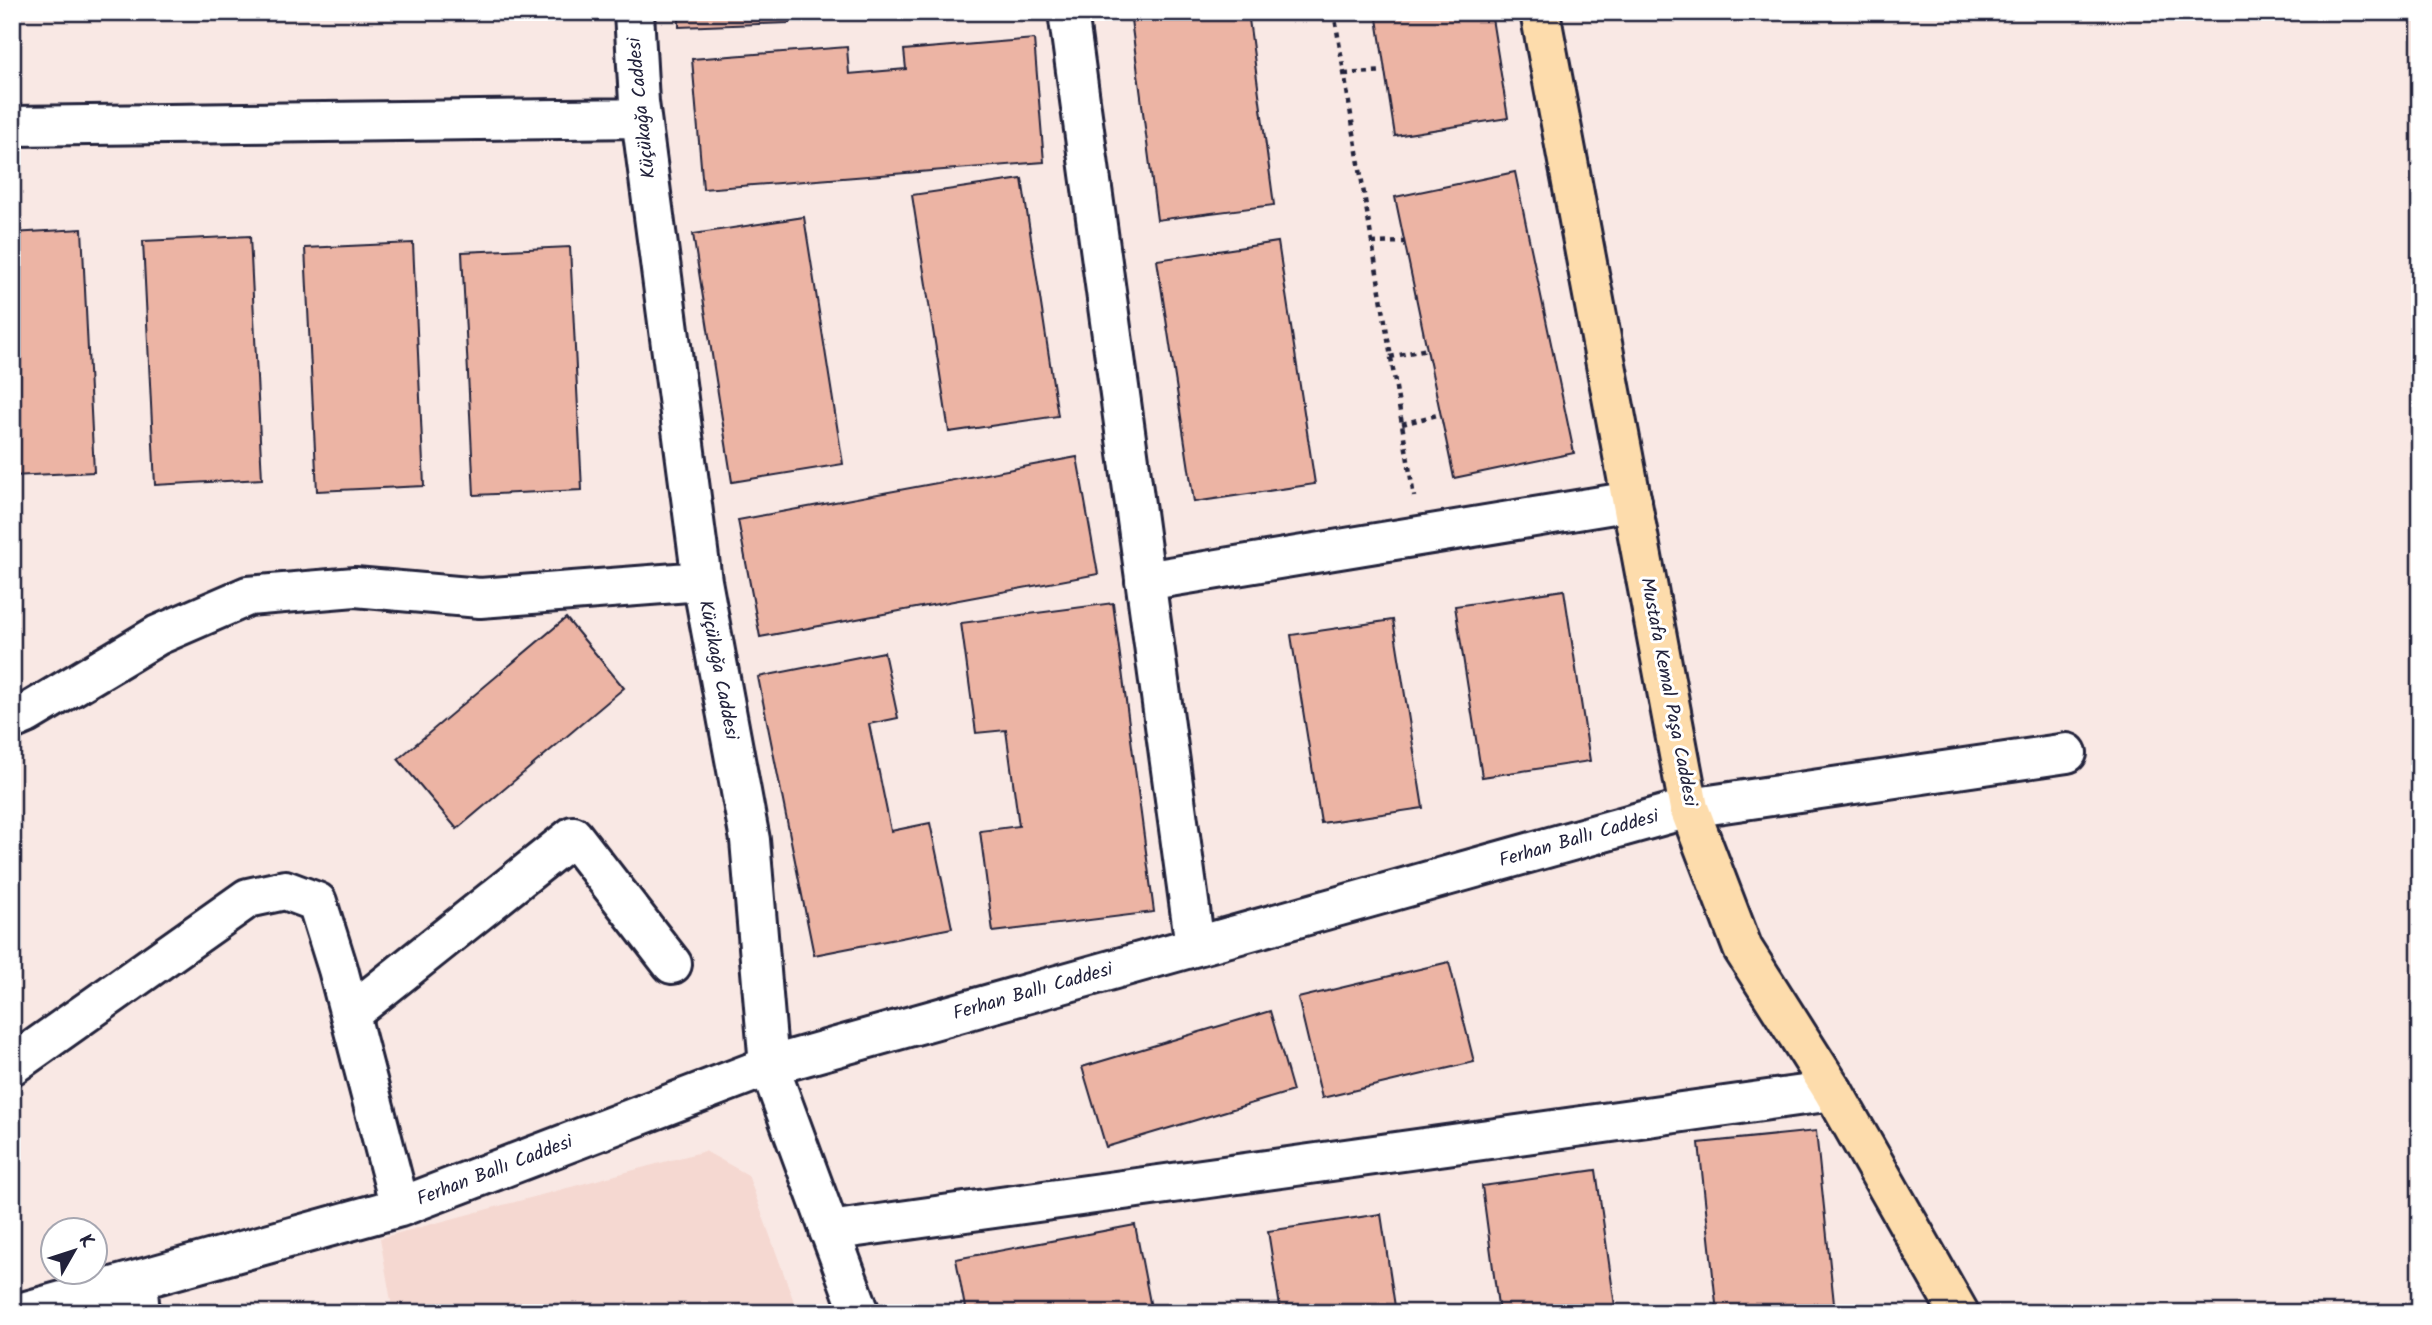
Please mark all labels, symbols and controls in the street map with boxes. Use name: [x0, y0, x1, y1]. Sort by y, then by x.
street label: Küçükağa Caddesi: [620, 35, 664, 180]
street label: Mustafa Kemal Paşa Caddesi: [1631, 575, 1705, 810]
street label: Küçükağa Caddesi: [690, 598, 747, 744]
street label: Ferhan Ballı Caddesi: [1496, 801, 1664, 876]
street label: Ferhan Ballı Caddesi: [950, 954, 1118, 1029]
street label: Ferhan Ballı Caddesi: [413, 1127, 579, 1215]
north arrow: [38, 1216, 108, 1286]
text: K: [70, 1228, 101, 1255]

